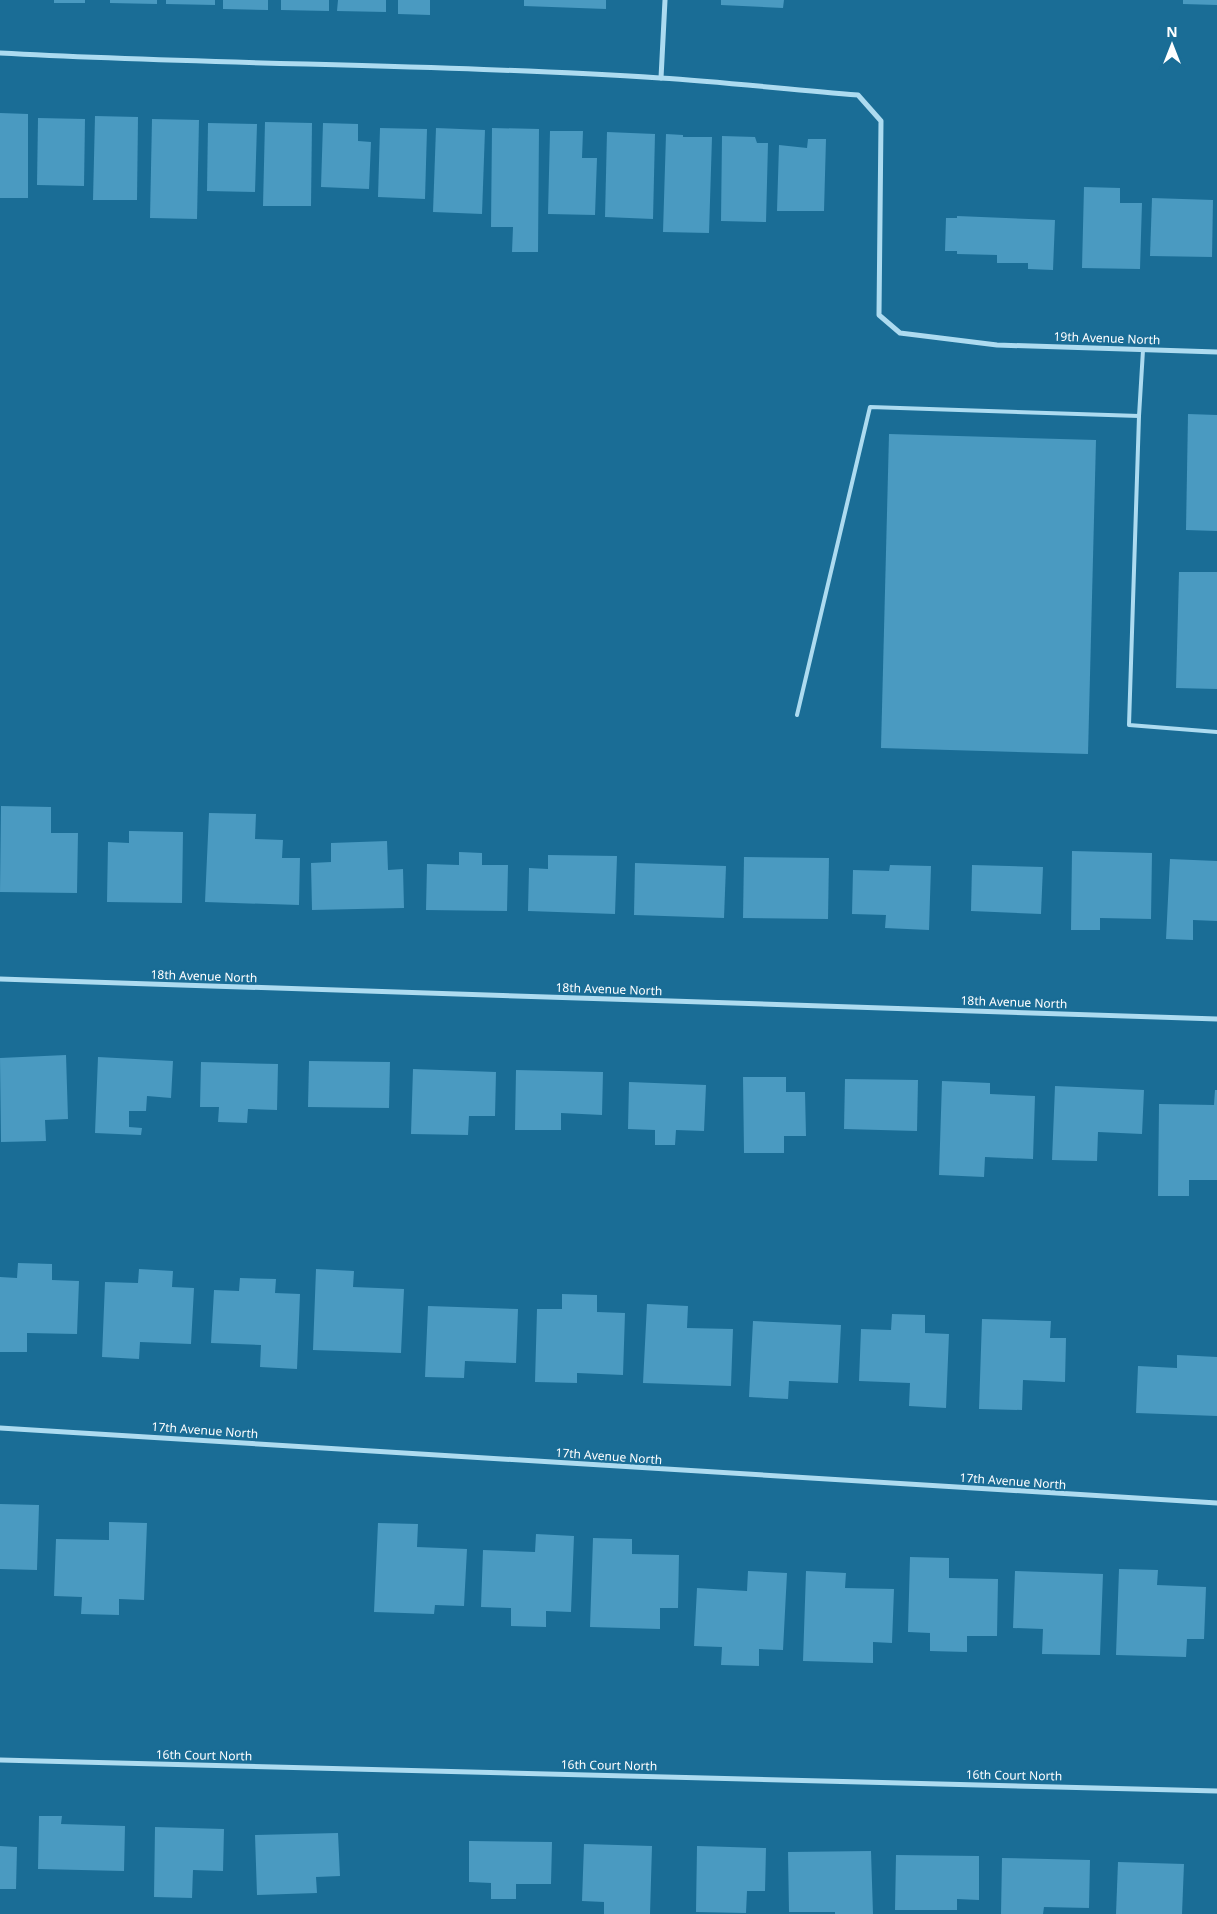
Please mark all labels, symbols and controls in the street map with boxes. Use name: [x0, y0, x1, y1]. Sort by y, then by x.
north arrow: [1147, 20, 1197, 70]
text: N: [1166, 22, 1178, 41]
street label: 19th Avenue North: [1053, 328, 1161, 348]
street label: 18th Avenue North: [150, 966, 258, 986]
street label: 18th Avenue North: [555, 979, 663, 999]
street label: 18th Avenue North: [960, 992, 1068, 1012]
street label: 17th Avenue North: [151, 1418, 259, 1442]
street label: 17th Avenue North: [555, 1444, 663, 1468]
street label: 17th Avenue North: [959, 1469, 1067, 1493]
street label: 16th Court North: [156, 1746, 252, 1764]
street label: 16th Court North: [561, 1756, 657, 1774]
street label: 16th Court North: [966, 1766, 1062, 1784]

